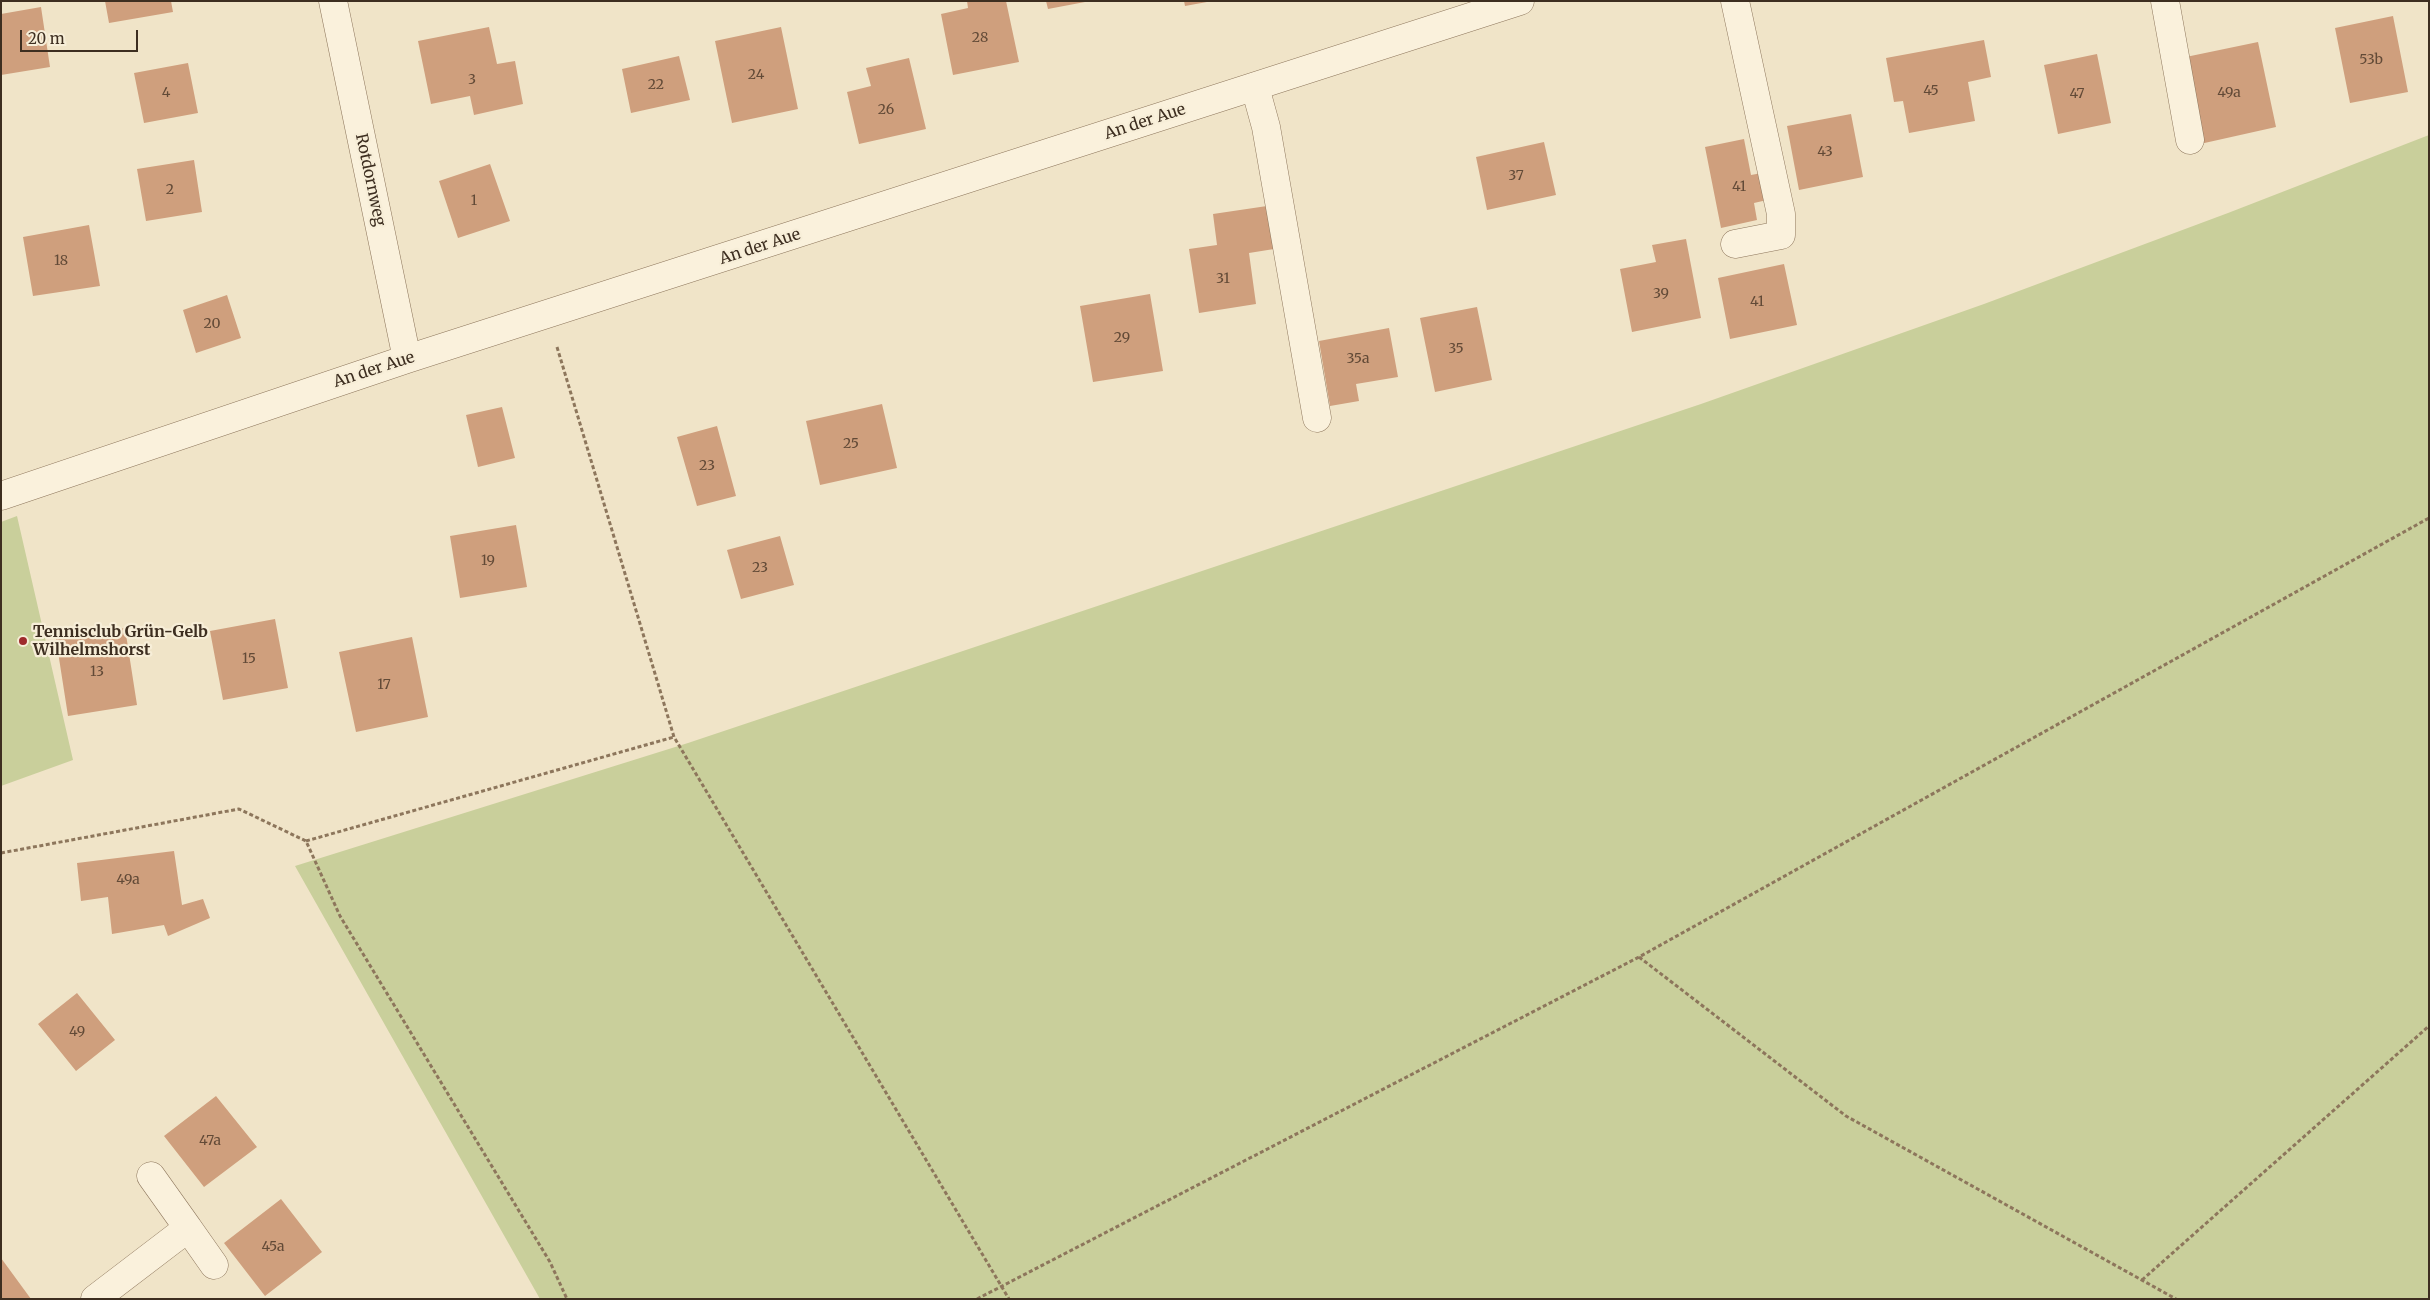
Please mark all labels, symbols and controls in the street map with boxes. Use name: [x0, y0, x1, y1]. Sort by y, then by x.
scale bar: [22, 20, 140, 52]
text: 20 m: [28, 29, 65, 48]
house number: 28: [972, 30, 988, 46]
house number: 53b: [2359, 52, 2383, 68]
house number: 24: [748, 67, 764, 83]
house number: 3: [468, 72, 476, 88]
house number: 22: [648, 77, 664, 93]
house number: 45: [1923, 83, 1939, 99]
house number: 4: [162, 85, 170, 101]
house number: 49a: [2217, 85, 2241, 101]
house number: 47: [2069, 86, 2085, 102]
street label: An der Aue: [1102, 100, 1188, 144]
house number: 26: [878, 102, 894, 118]
street label: Rotdornweg: [351, 132, 389, 228]
house number: 43: [1817, 144, 1833, 160]
house number: 37: [1508, 168, 1524, 184]
house number: 41: [1732, 179, 1746, 195]
house number: 2: [166, 182, 174, 198]
house number: 1: [471, 193, 477, 209]
street label: An der Aue: [717, 225, 803, 269]
house number: 18: [54, 253, 68, 269]
house number: 31: [1216, 271, 1230, 287]
house number: 39: [1653, 286, 1669, 302]
house number: 41: [1750, 294, 1764, 310]
house number: 20: [203, 316, 221, 332]
house number: 29: [1114, 330, 1130, 346]
house number: 35: [1448, 341, 1464, 357]
street label: An der Aue: [331, 348, 417, 392]
house number: 35a: [1347, 351, 1369, 367]
house number: 25: [843, 436, 859, 452]
house number: 23: [699, 458, 715, 474]
house number: 19: [481, 553, 495, 569]
house number: 23: [752, 560, 768, 576]
place label: Tennisclub Grün-Gelb Wilhelmshorst: [33, 622, 208, 660]
marker: Tennisclub Grün-Gelb Wilhelmshorst: [17, 635, 29, 647]
house number: 15: [242, 651, 256, 667]
house number: 13: [90, 664, 104, 680]
house number: 17: [377, 677, 391, 693]
house number: 49a: [116, 872, 140, 888]
house number: 49: [69, 1024, 85, 1040]
house number: 47a: [199, 1133, 221, 1149]
house number: 45a: [261, 1239, 285, 1255]

